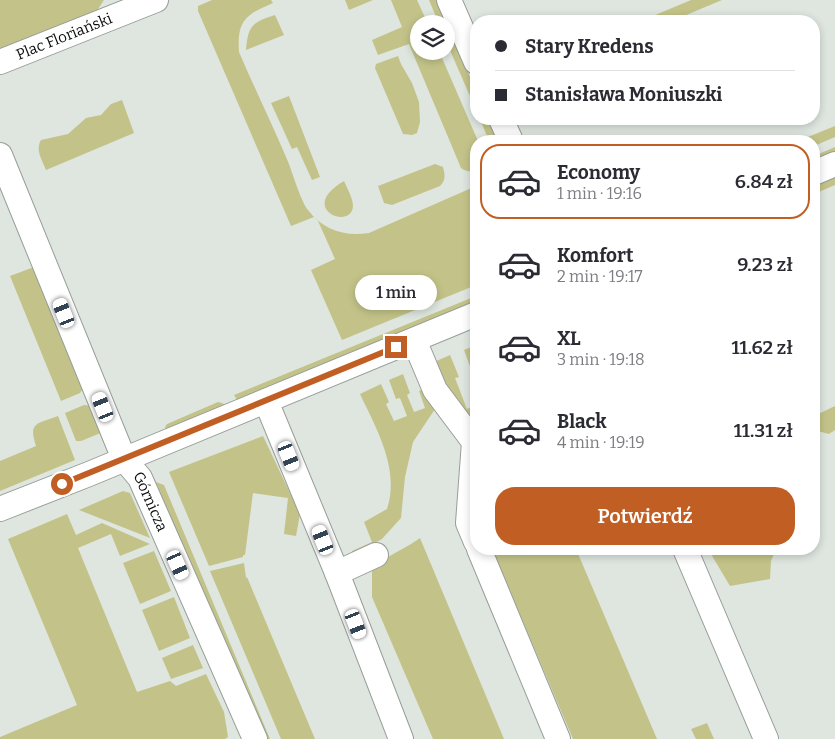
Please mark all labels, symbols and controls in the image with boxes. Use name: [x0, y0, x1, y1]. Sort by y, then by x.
street label: Plac Floriański: [14, 9, 115, 64]
map controls: [410, 15, 455, 60]
button: layers: [410, 15, 455, 60]
text: Stary Kredens: [525, 35, 654, 58]
text: Stanisława Moniuszki: [525, 83, 722, 106]
icon: car: [497, 159, 542, 204]
text: Economy: [557, 161, 640, 184]
text: 6.84 zł: [735, 170, 793, 193]
text: 1 min · 19:16: [557, 184, 642, 203]
icon: car: [497, 242, 542, 287]
text: Komfort: [557, 244, 633, 267]
text: 9.23 zł: [737, 253, 793, 276]
text: 2 min · 19:17: [557, 267, 642, 286]
callout: 1 min: [355, 274, 437, 310]
text: 1 min: [376, 283, 416, 302]
car: [51, 296, 76, 330]
icon: car: [497, 325, 542, 370]
text: XL: [557, 327, 581, 350]
route end: [385, 336, 407, 358]
text: 11.62 zł: [732, 336, 793, 359]
text: 3 min · 19:18: [557, 350, 645, 369]
car: [90, 390, 115, 424]
icon: car: [497, 408, 542, 453]
text: Black: [557, 410, 607, 433]
text: 11.31 zł: [734, 419, 793, 442]
text: 4 min · 19:19: [557, 433, 645, 452]
car: [276, 439, 301, 473]
street label: Górnicza: [129, 468, 171, 534]
route start: [51, 473, 73, 495]
button: Potwierdź: [495, 487, 795, 545]
car: [310, 523, 335, 557]
car: [165, 548, 190, 582]
car: [343, 607, 368, 641]

